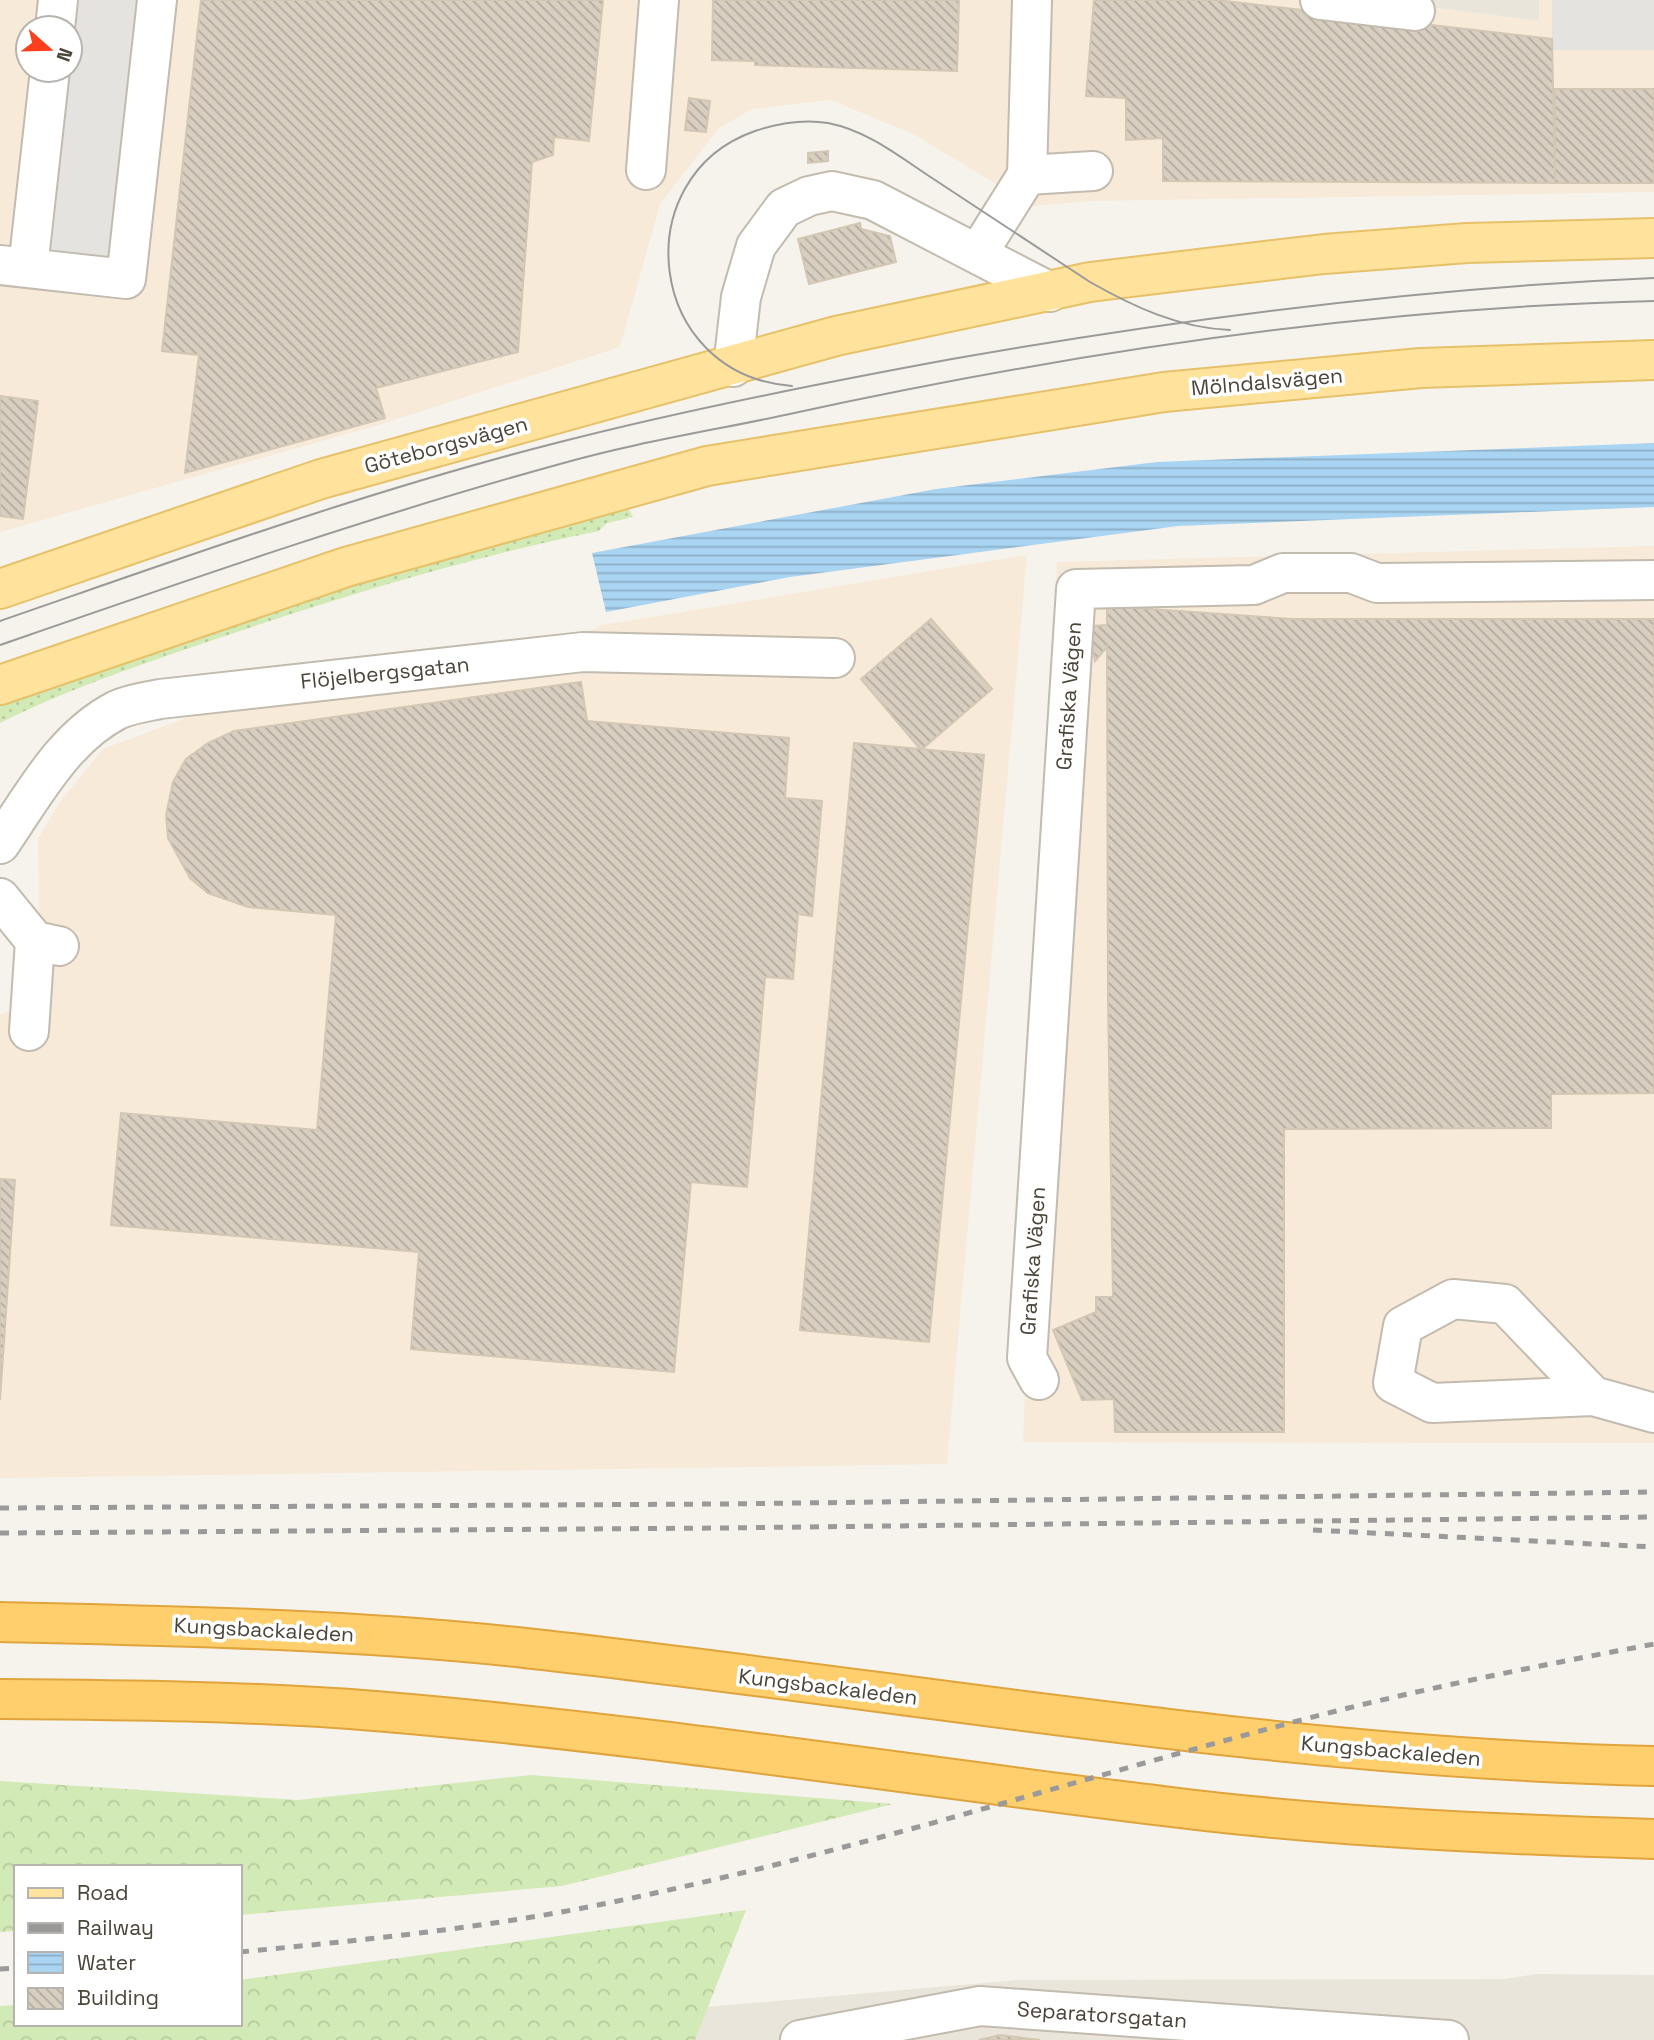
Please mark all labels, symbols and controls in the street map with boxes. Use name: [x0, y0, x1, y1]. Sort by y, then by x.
north arrow: [14, 14, 84, 84]
text: N: [51, 44, 78, 65]
street label: Mölndalsvägen: [1190, 361, 1344, 402]
street label: Göteborgsvägen: [361, 410, 530, 479]
street label: Grafiska Vägen: [1050, 621, 1087, 771]
street label: Flöjelbergsgatan: [299, 650, 471, 695]
street label: Grafiska Vägen: [1014, 1186, 1051, 1336]
street label: Kungsbackaleden: [173, 1611, 355, 1648]
street label: Kungsbackaleden: [737, 1662, 919, 1711]
street label: Kungsbackaleden: [1300, 1729, 1482, 1772]
legend: [14, 1865, 242, 2026]
text: Road: [77, 1879, 129, 1906]
text: Railway: [77, 1914, 154, 1941]
text: Water: [77, 1949, 136, 1976]
text: Building: [77, 1984, 159, 2011]
street label: Separatorsgatan: [1016, 1995, 1188, 2034]

